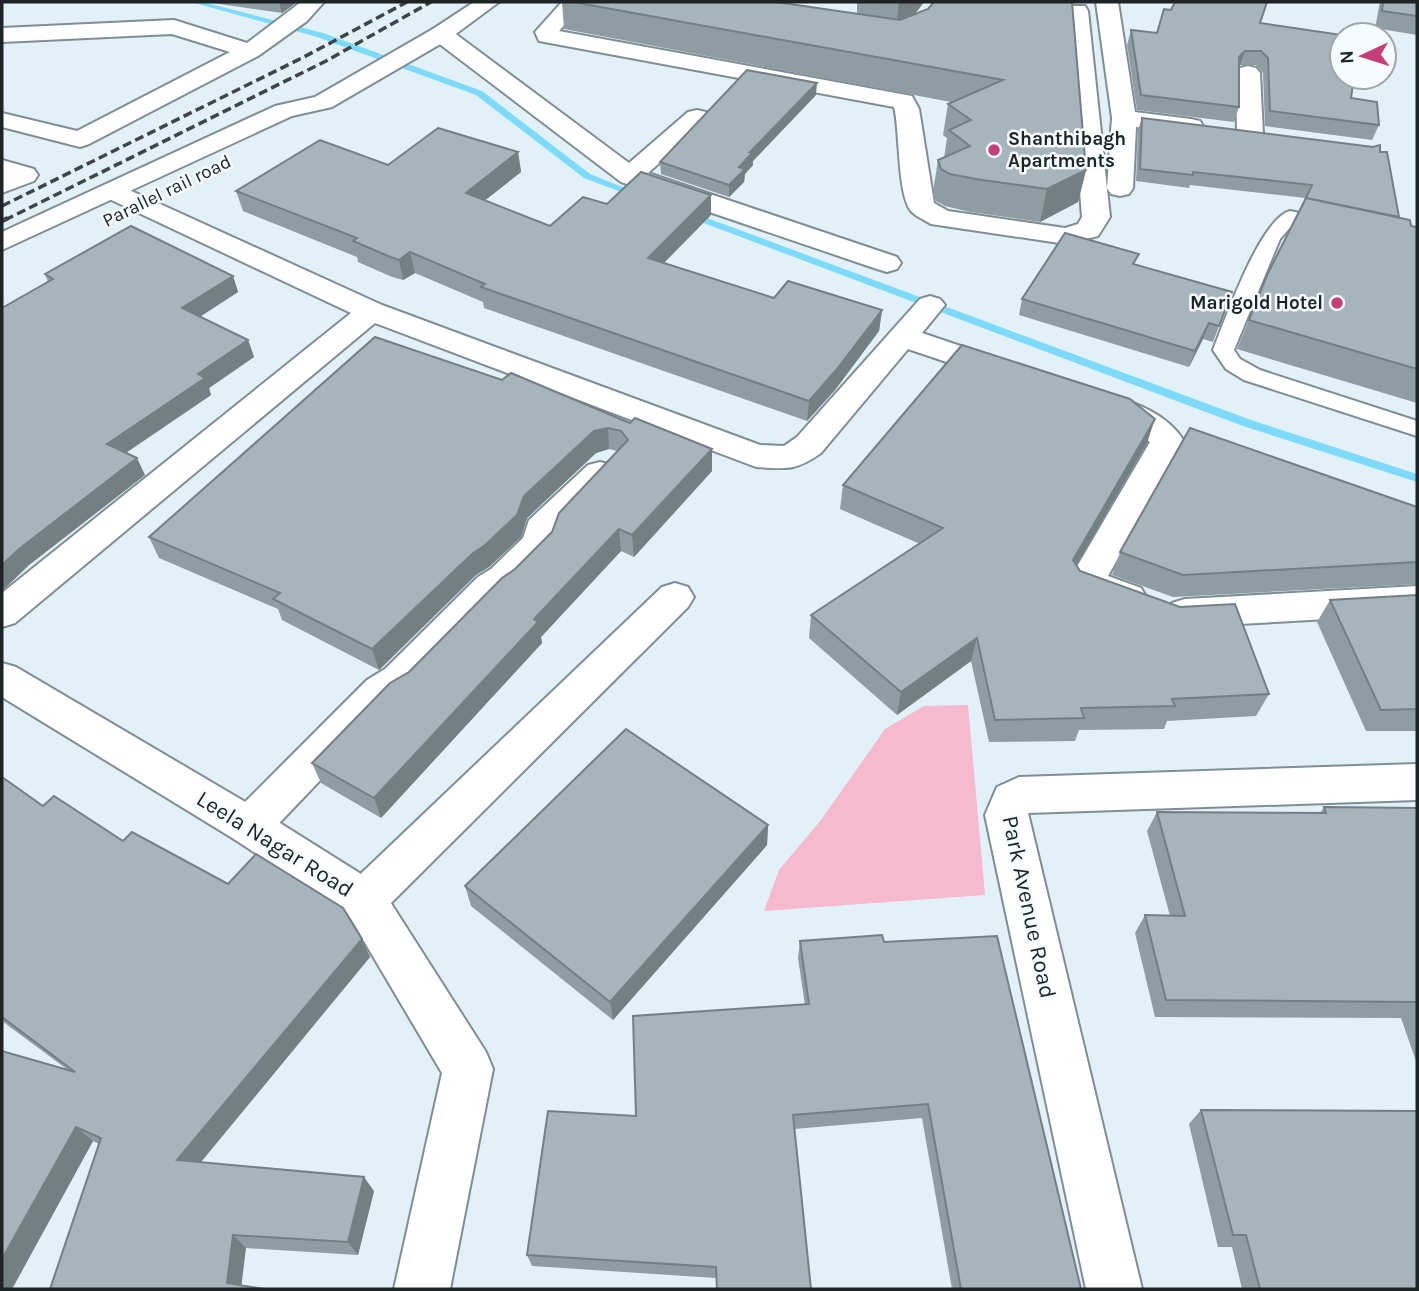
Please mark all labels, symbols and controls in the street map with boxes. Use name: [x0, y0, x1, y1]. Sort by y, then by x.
north arrow: [1328, 21, 1398, 91]
text: N: [1336, 50, 1358, 65]
place label: Shanthibagh Apartments: [1008, 128, 1126, 172]
marker: Shanthibagh Apartments: [986, 142, 1002, 158]
street label: Parallel rail road: [99, 150, 235, 232]
place label: Marigold Hotel: [1190, 292, 1323, 314]
marker: Marigold Hotel: [1329, 295, 1345, 311]
street label: Leela Nagar Road: [192, 785, 358, 903]
street label: Park Avenue Road: [996, 813, 1062, 1001]

